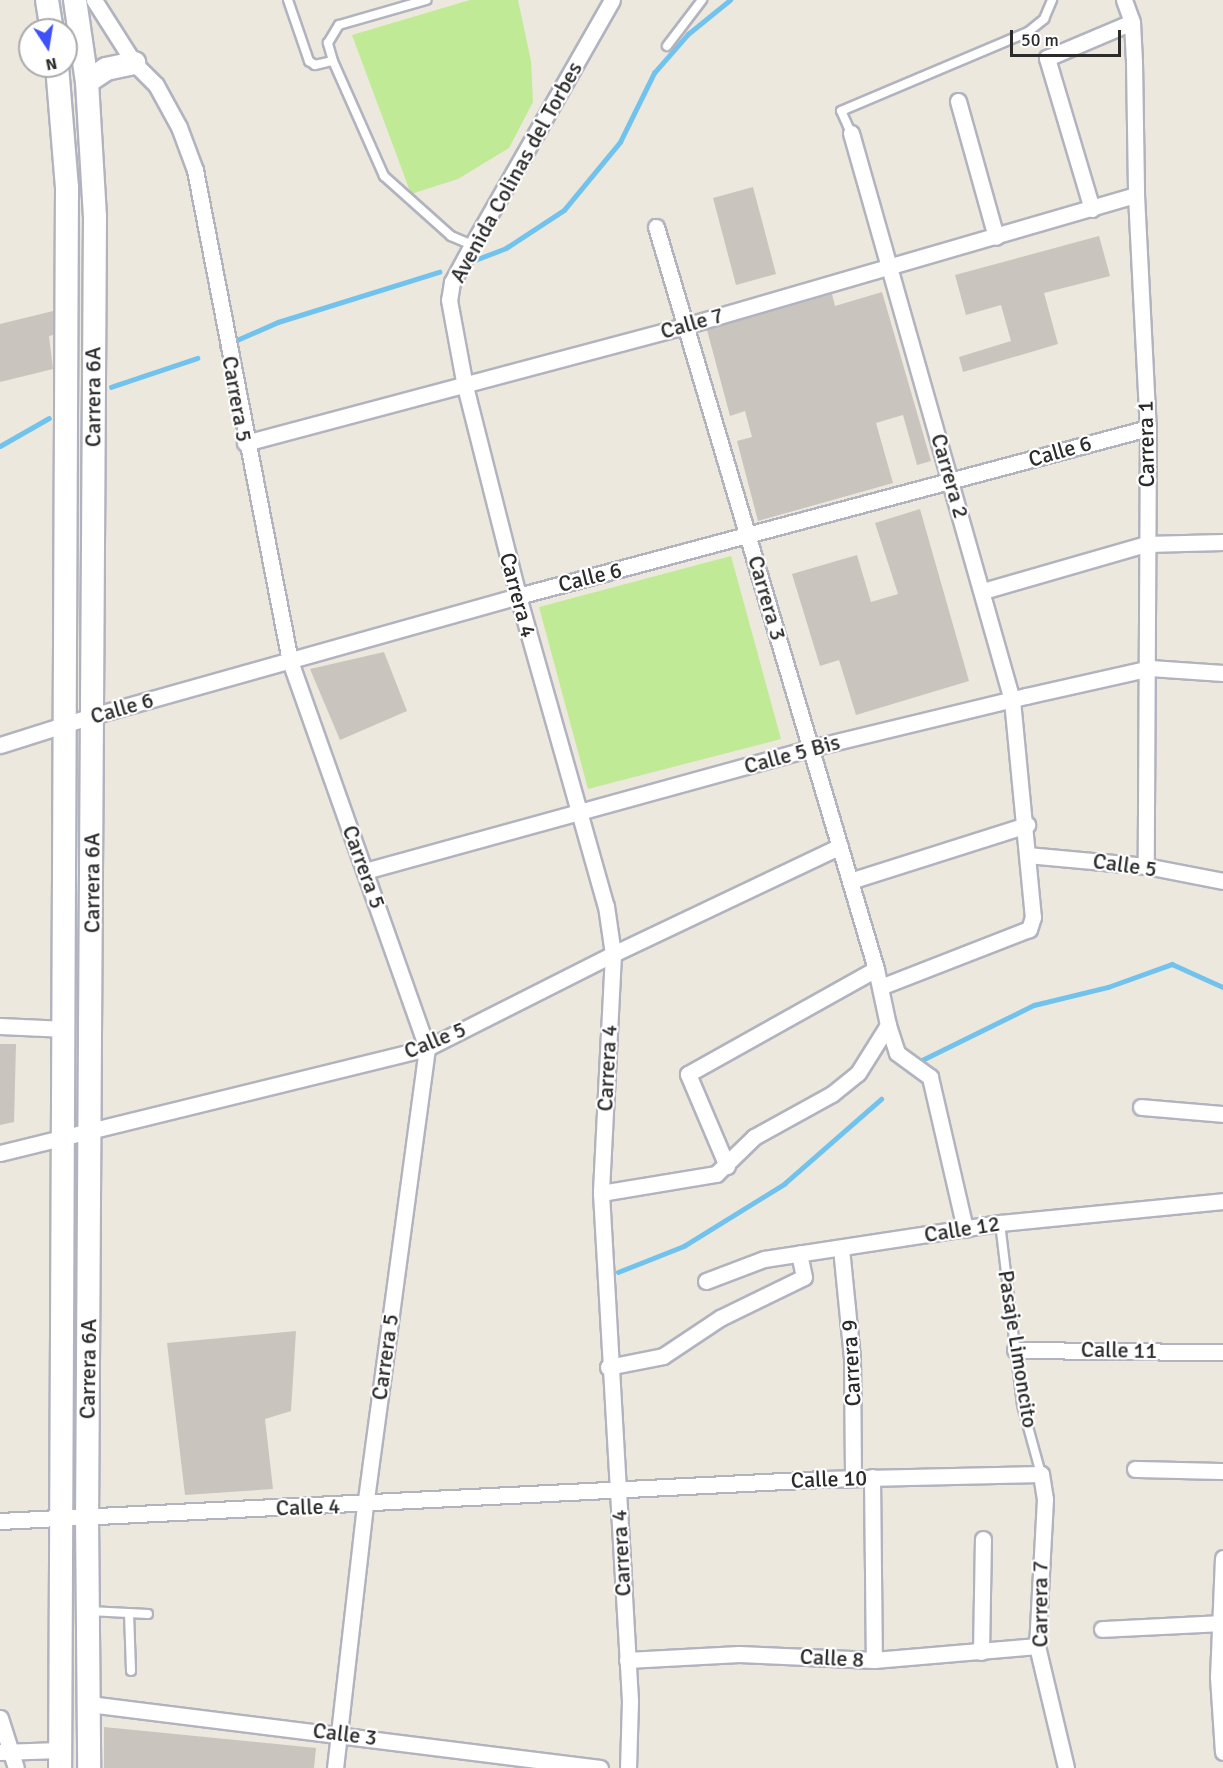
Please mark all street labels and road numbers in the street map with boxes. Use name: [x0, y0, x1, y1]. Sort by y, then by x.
street label: Avenida Colinas del Torbes: [444, 57, 588, 287]
street label: Calle 7: [657, 301, 727, 345]
street label: Carrera 6A: [80, 347, 106, 447]
street label: Carrera 5: [216, 354, 258, 444]
street label: Carrera 1: [1132, 400, 1160, 488]
street label: Calle 6: [1025, 429, 1095, 473]
street label: Carrera 2: [925, 431, 975, 521]
street label: Carrera 4: [494, 550, 542, 640]
street label: Carrera 3: [742, 553, 792, 643]
street label: Calle 6: [556, 556, 624, 598]
street label: Calle 6: [87, 686, 157, 730]
street label: Calle 5 Bis: [741, 729, 843, 779]
street label: Carrera 5: [337, 822, 391, 912]
street label: Carrera 6A: [79, 833, 105, 933]
street label: Calle 5: [1091, 847, 1159, 883]
street label: Calle 5: [400, 1016, 470, 1064]
street label: Carrera 4: [592, 1024, 622, 1112]
street label: Calle 12: [922, 1210, 1002, 1248]
street label: Pasaje Limoncito: [992, 1268, 1044, 1430]
street label: Carrera 5: [366, 1312, 404, 1402]
street label: Carrera 6A: [74, 1319, 102, 1419]
street label: Carrera 9: [836, 1319, 866, 1407]
street label: Calle 11: [1081, 1336, 1157, 1364]
street label: Calle 10: [790, 1464, 868, 1494]
street label: Calle 4: [275, 1493, 341, 1521]
street label: Carrera 4: [606, 1509, 636, 1597]
street label: Carrera 7: [1027, 1561, 1053, 1647]
street label: Calle 8: [799, 1643, 865, 1673]
street label: Calle 3: [311, 1717, 379, 1751]

